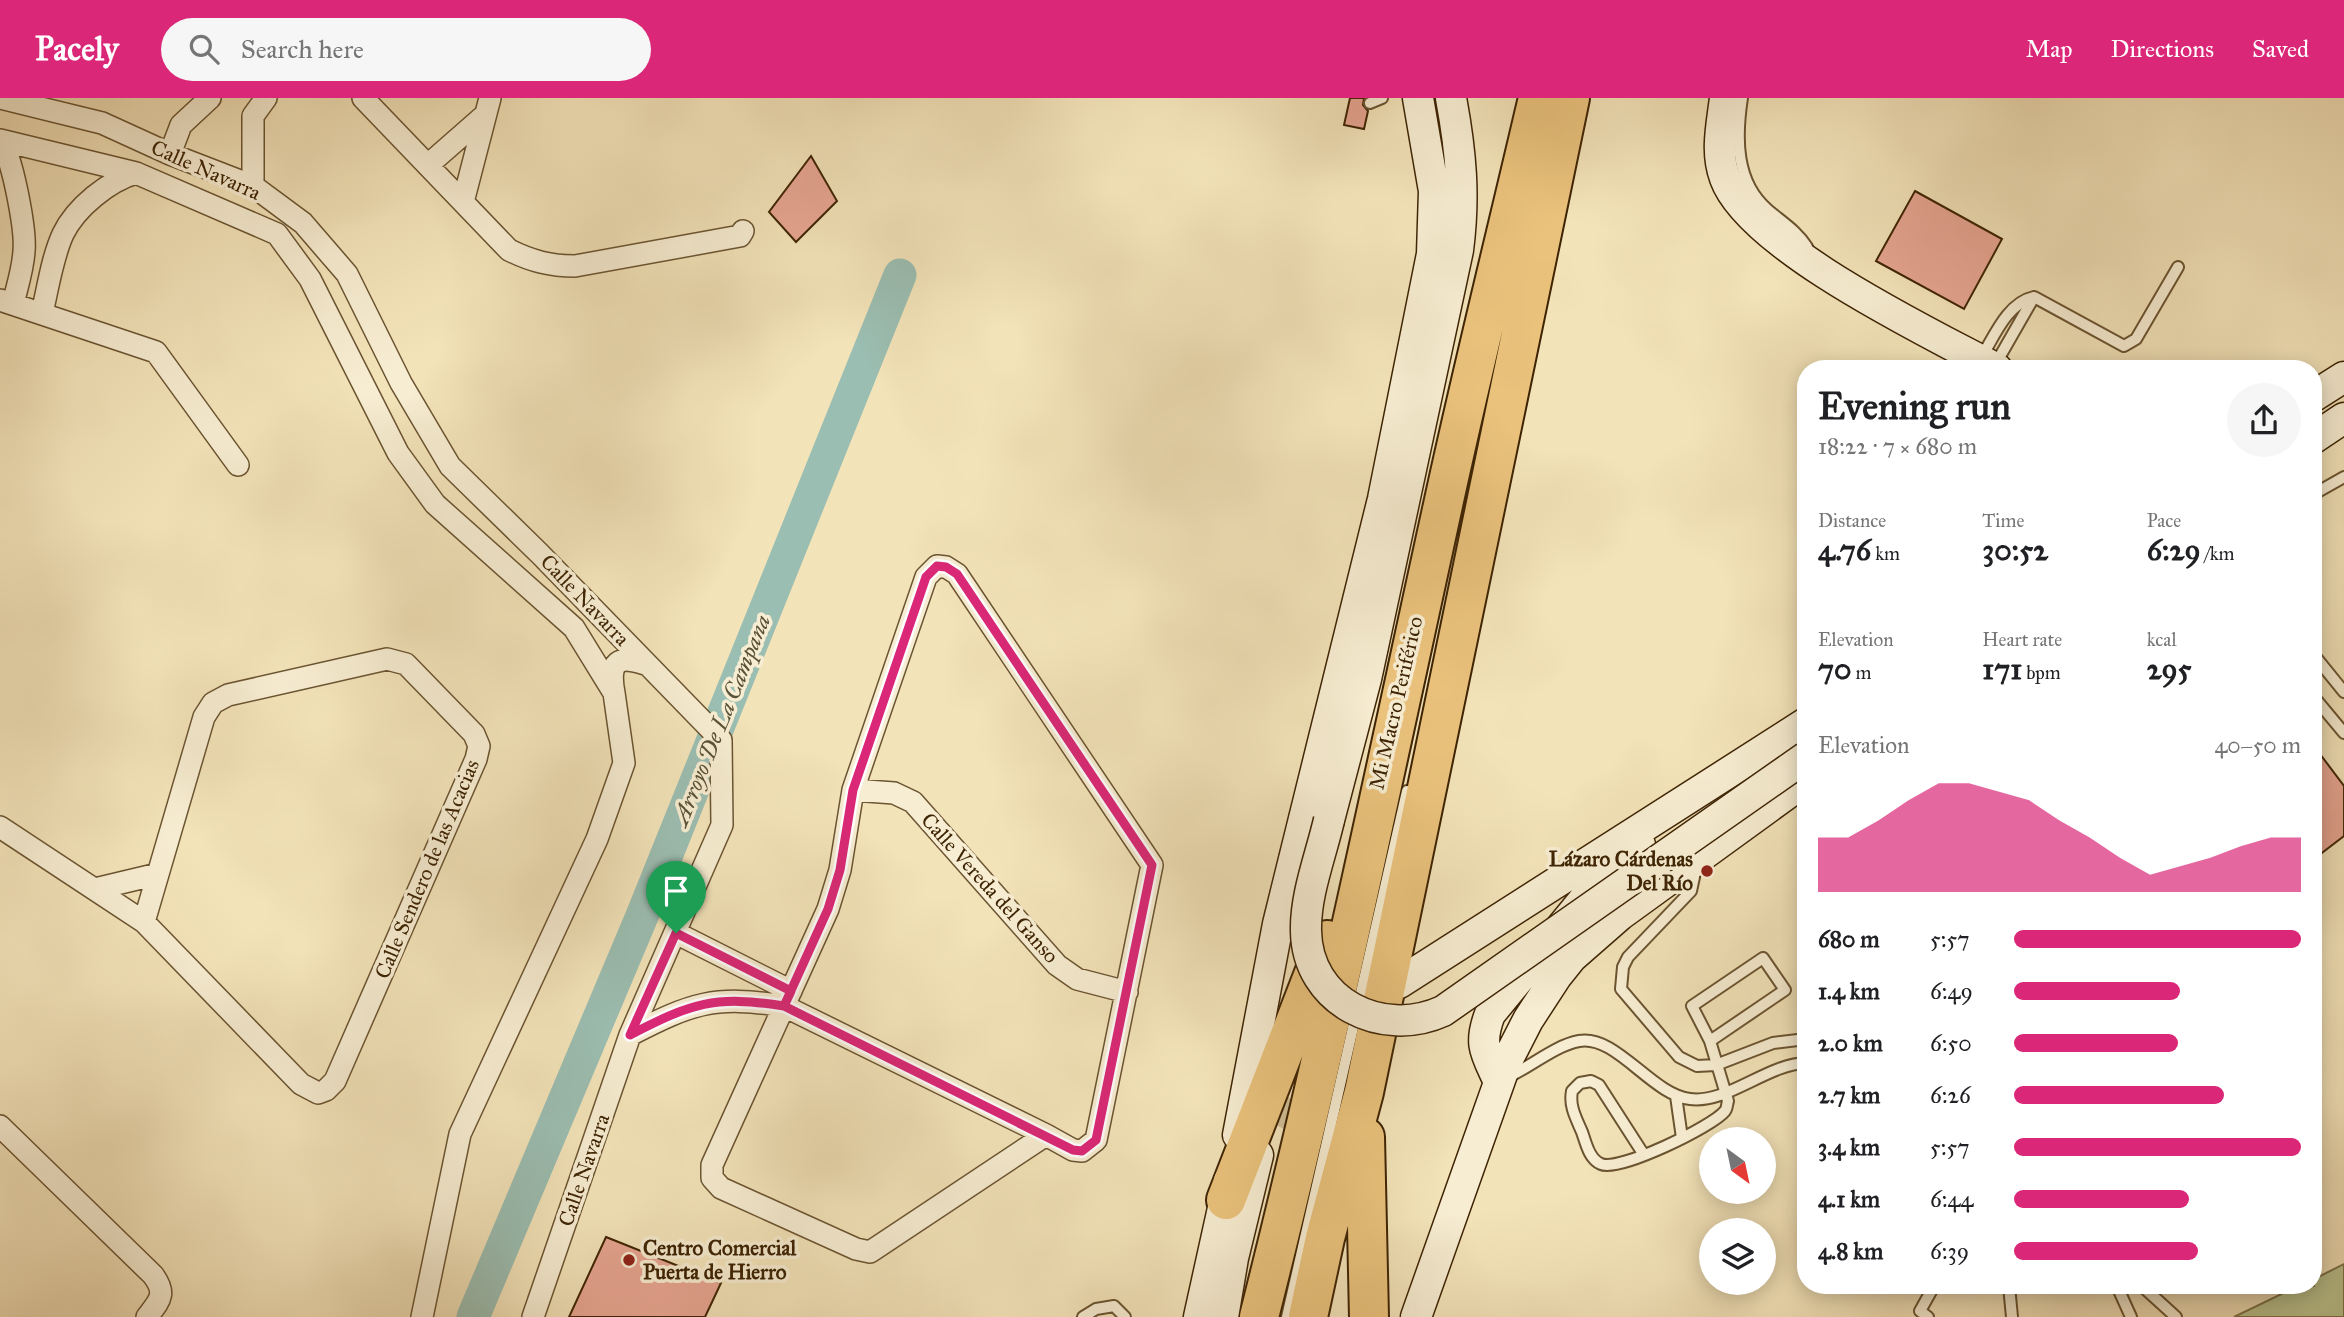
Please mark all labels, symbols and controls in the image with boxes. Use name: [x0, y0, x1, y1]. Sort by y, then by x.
search box: [161, 18, 651, 81]
text: Pacely: [35, 29, 119, 69]
icon: search: [185, 30, 223, 68]
text: Search here: [241, 33, 364, 65]
text: Map: [2026, 34, 2073, 64]
text: Directions: [2111, 34, 2214, 64]
text: Saved: [2252, 34, 2309, 64]
street label: Calle Navarra: [147, 134, 265, 206]
text: Evening run: [1818, 383, 2011, 429]
button: share: [2227, 383, 2301, 457]
text: 18:22 · 7 × 680 m: [1818, 432, 1977, 460]
text: Distance: [1818, 509, 1886, 532]
text: Time: [1982, 509, 2024, 532]
text: Pace: [2147, 509, 2181, 532]
text: 4.76: [1818, 532, 1871, 568]
text: 30:52: [1982, 532, 2048, 568]
text: 6:29: [2147, 532, 2201, 568]
text: km: [1871, 542, 1900, 565]
text: /km: [2201, 542, 2235, 565]
street label: Calle Navarra: [535, 549, 635, 651]
water label: Arroyo De La Campana: [665, 610, 777, 832]
street label: Mi Macro Periférico: [1363, 614, 1429, 792]
text: Elevation: [1818, 628, 1893, 651]
text: Heart rate: [1982, 628, 2062, 651]
text: kcal: [2147, 628, 2177, 651]
text: 70: [1818, 651, 1851, 687]
text: 171: [1982, 651, 2022, 687]
text: 295: [2147, 651, 2192, 687]
text: m: [1851, 661, 1872, 684]
text: bpm: [2022, 661, 2061, 684]
text: Elevation: [1818, 731, 1909, 759]
text: 40–50 m: [2214, 731, 2301, 759]
street label: Calle Sendero de las Acacias: [369, 755, 485, 983]
street label: Calle Vereda del Ganso: [916, 807, 1065, 969]
place label: Lázaro Cárdenas Del Río: [1549, 846, 1693, 896]
pin: [646, 861, 706, 933]
marker: Lázaro Cárdenas Del Río: [1699, 863, 1715, 879]
icon: arrive: [657, 872, 695, 910]
text: 680 m: [1818, 925, 1880, 953]
text: 5:57: [1930, 925, 1969, 953]
text: 1.4 km: [1818, 977, 1880, 1005]
text: 6:49: [1930, 977, 1973, 1005]
text: 2.0 km: [1818, 1029, 1883, 1057]
text: 6:50: [1930, 1029, 1972, 1057]
text: 2.7 km: [1818, 1081, 1880, 1109]
text: 6:26: [1930, 1081, 1971, 1109]
street label: Calle Navarra: [553, 1110, 615, 1230]
north arrow: [1699, 1127, 1776, 1204]
map controls: [1699, 1127, 1776, 1295]
text: 3.4 km: [1818, 1133, 1880, 1161]
text: 5:57: [1930, 1133, 1969, 1161]
text: 4.1 km: [1818, 1185, 1880, 1213]
text: 6:44: [1930, 1185, 1973, 1213]
button: layers: [1699, 1218, 1776, 1295]
place label: Centro Comercial Puerta de Hierro: [643, 1235, 797, 1285]
text: 4.8 km: [1818, 1237, 1883, 1265]
text: 6:39: [1930, 1237, 1969, 1265]
marker: Centro Comercial Puerta de Hierro: [621, 1252, 637, 1268]

